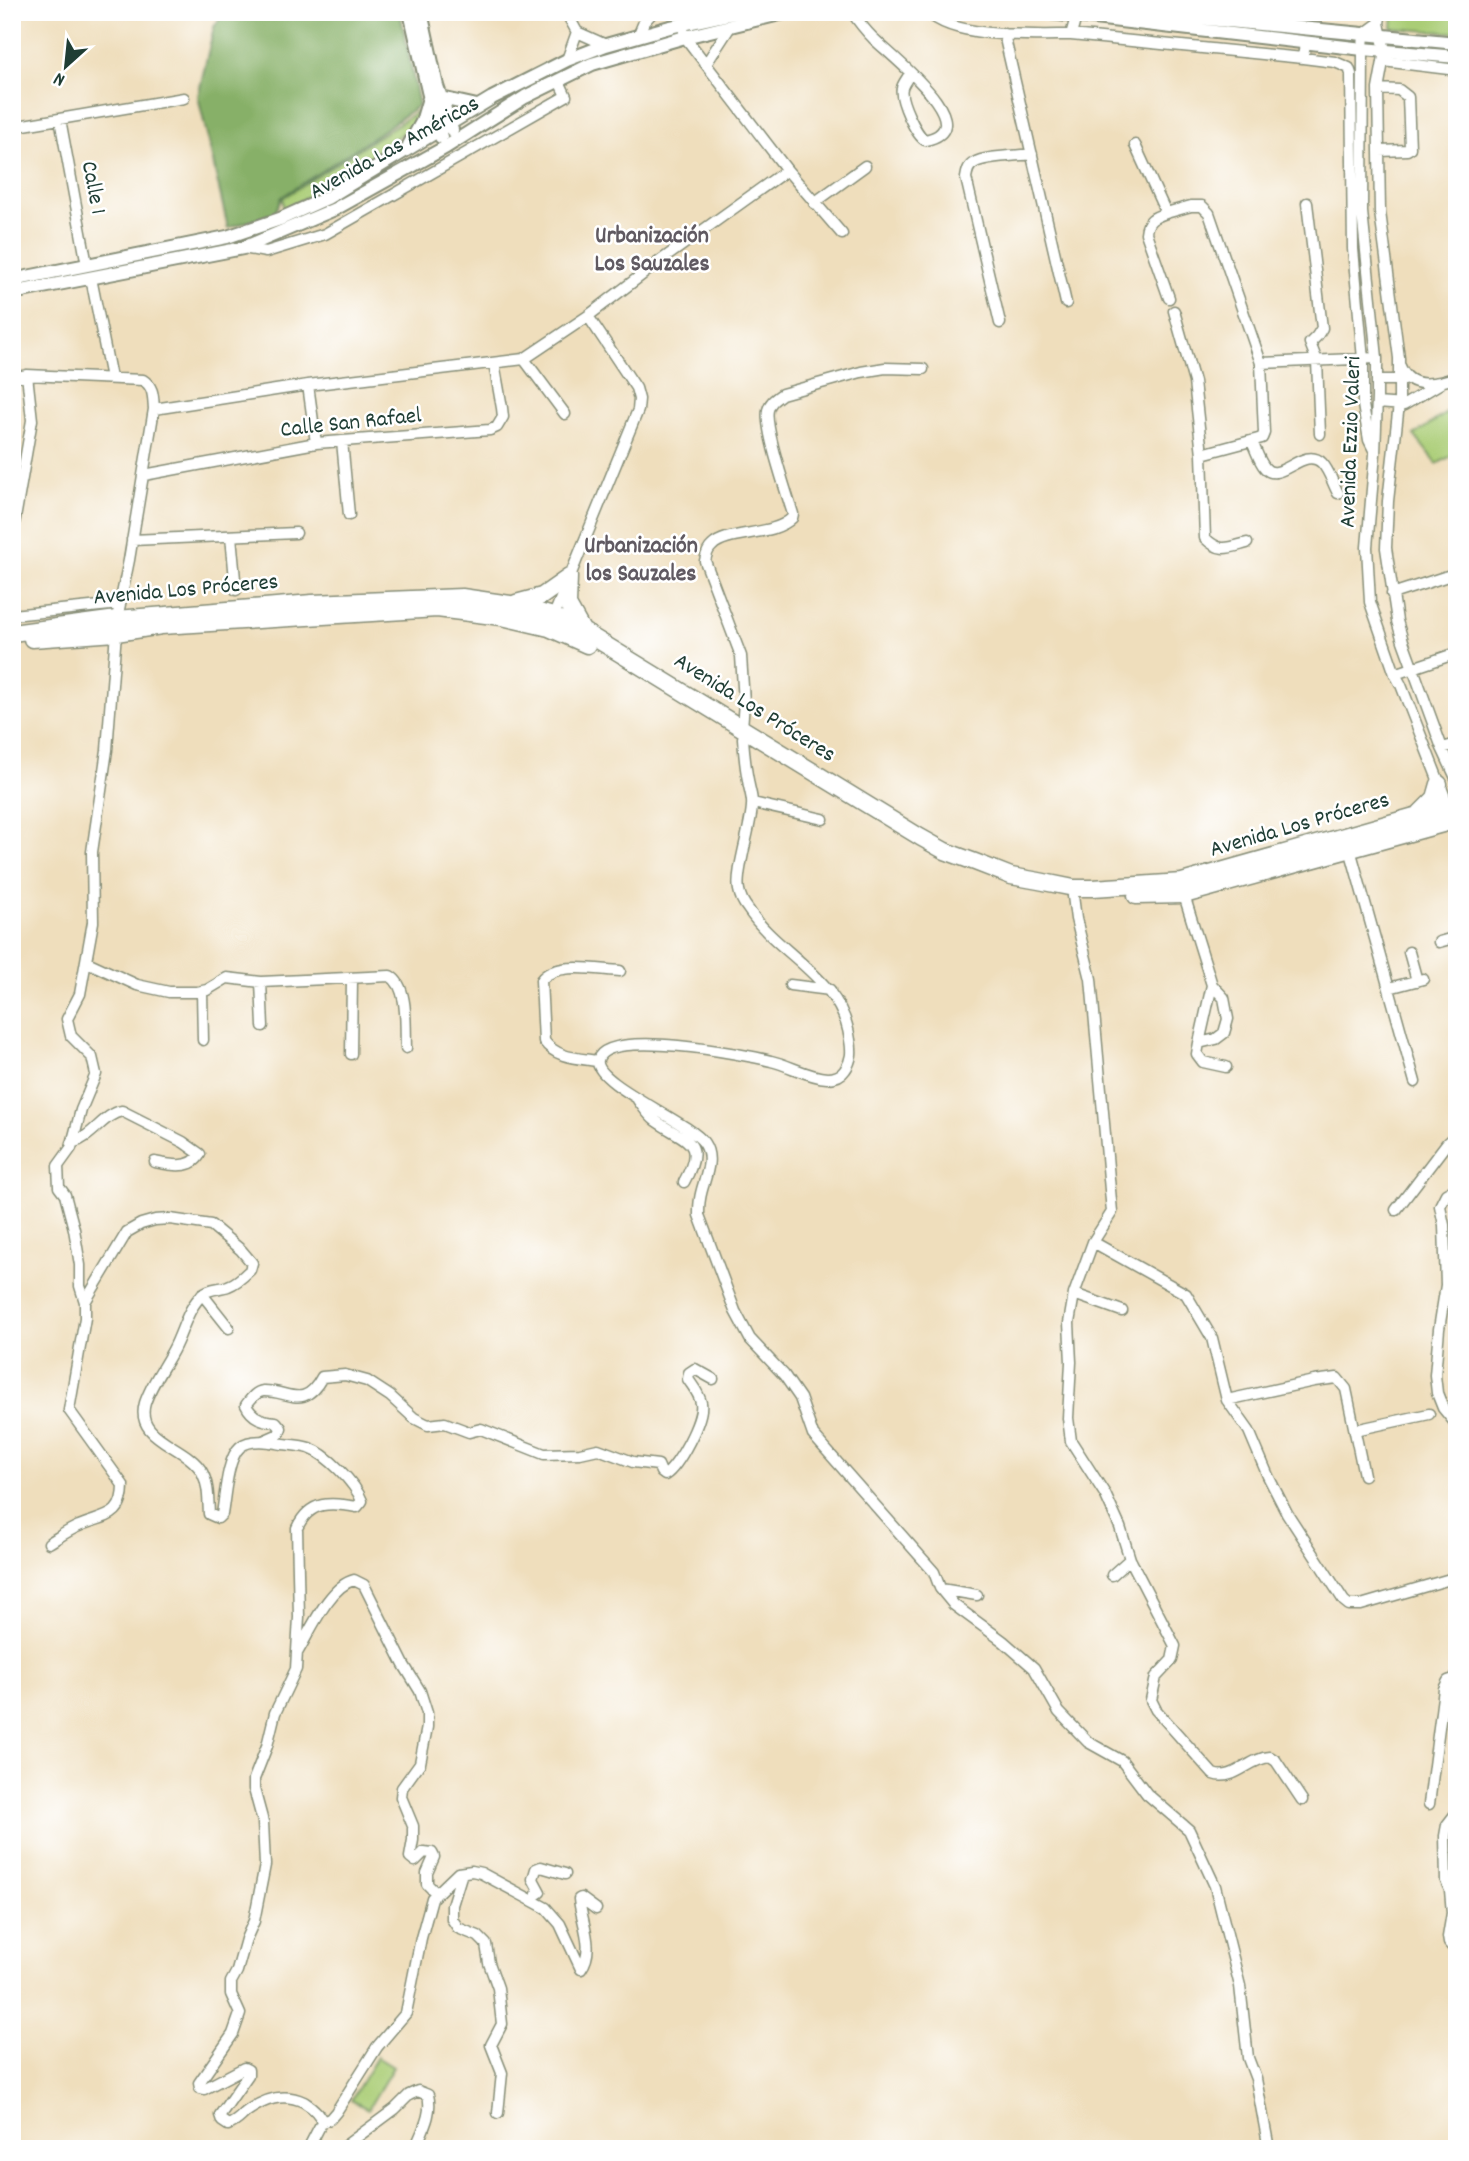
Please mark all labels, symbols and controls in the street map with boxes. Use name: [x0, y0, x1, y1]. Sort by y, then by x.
north arrow: [32, 32, 102, 102]
text: N: [50, 64, 70, 92]
street label: Avenida Las Américas: [304, 89, 486, 209]
street label: Calle 1: [71, 159, 113, 217]
district label: Urbanización Los Sauzales: [594, 220, 710, 282]
street label: Avenida Ezzio Valeri: [1333, 356, 1371, 528]
street label: Calle San Rafael: [279, 400, 424, 448]
district label: Urbanización los Sauzales: [584, 530, 698, 592]
street label: Avenida Los Próceres: [92, 566, 280, 616]
street label: Avenida Los Próceres: [667, 646, 841, 772]
street label: Avenida Los Próceres: [1206, 785, 1394, 867]

